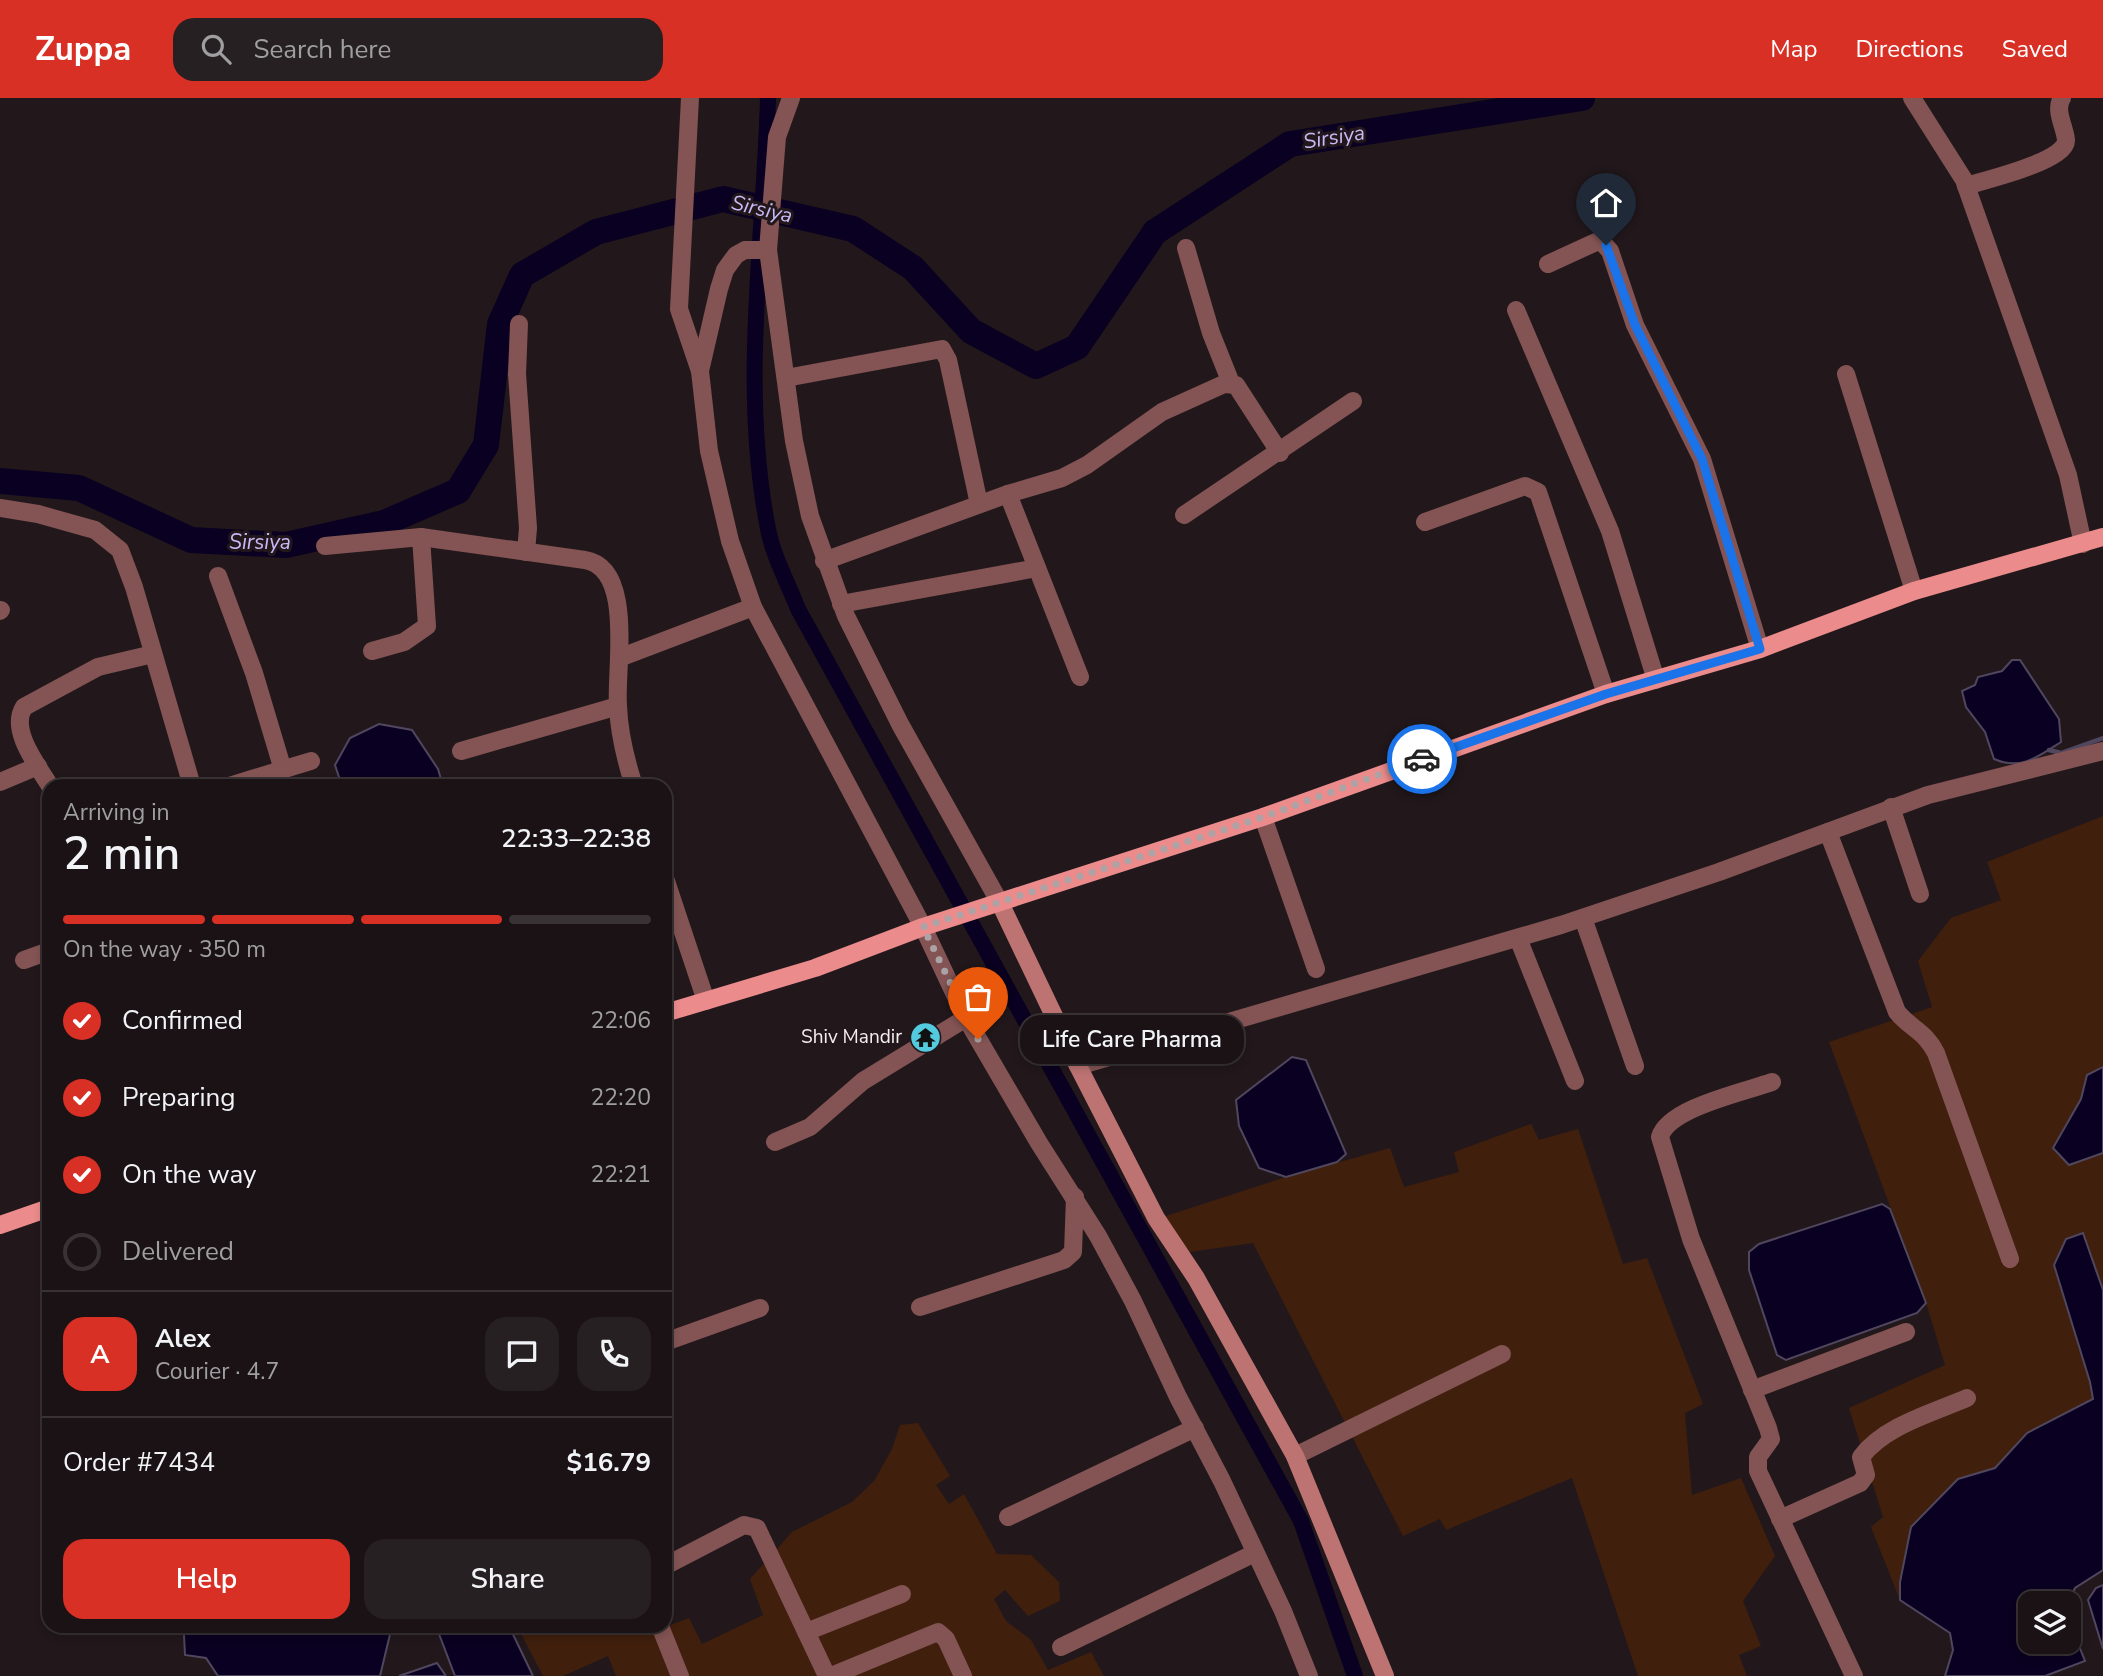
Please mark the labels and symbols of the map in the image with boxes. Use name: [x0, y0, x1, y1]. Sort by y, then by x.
water label: Sirsiya: [1301, 118, 1367, 156]
pin: [1576, 173, 1636, 245]
water label: Sirsiya: [729, 188, 795, 230]
water label: Sirsiya: [229, 528, 291, 556]
courier: [1387, 724, 1457, 794]
pin: [948, 967, 1008, 1039]
callout: Life Care Pharma: [1020, 1014, 1244, 1063]
temple icon: Shiv Mandir: [908, 1020, 942, 1054]
place label: Shiv Mandir: [801, 1024, 902, 1050]

